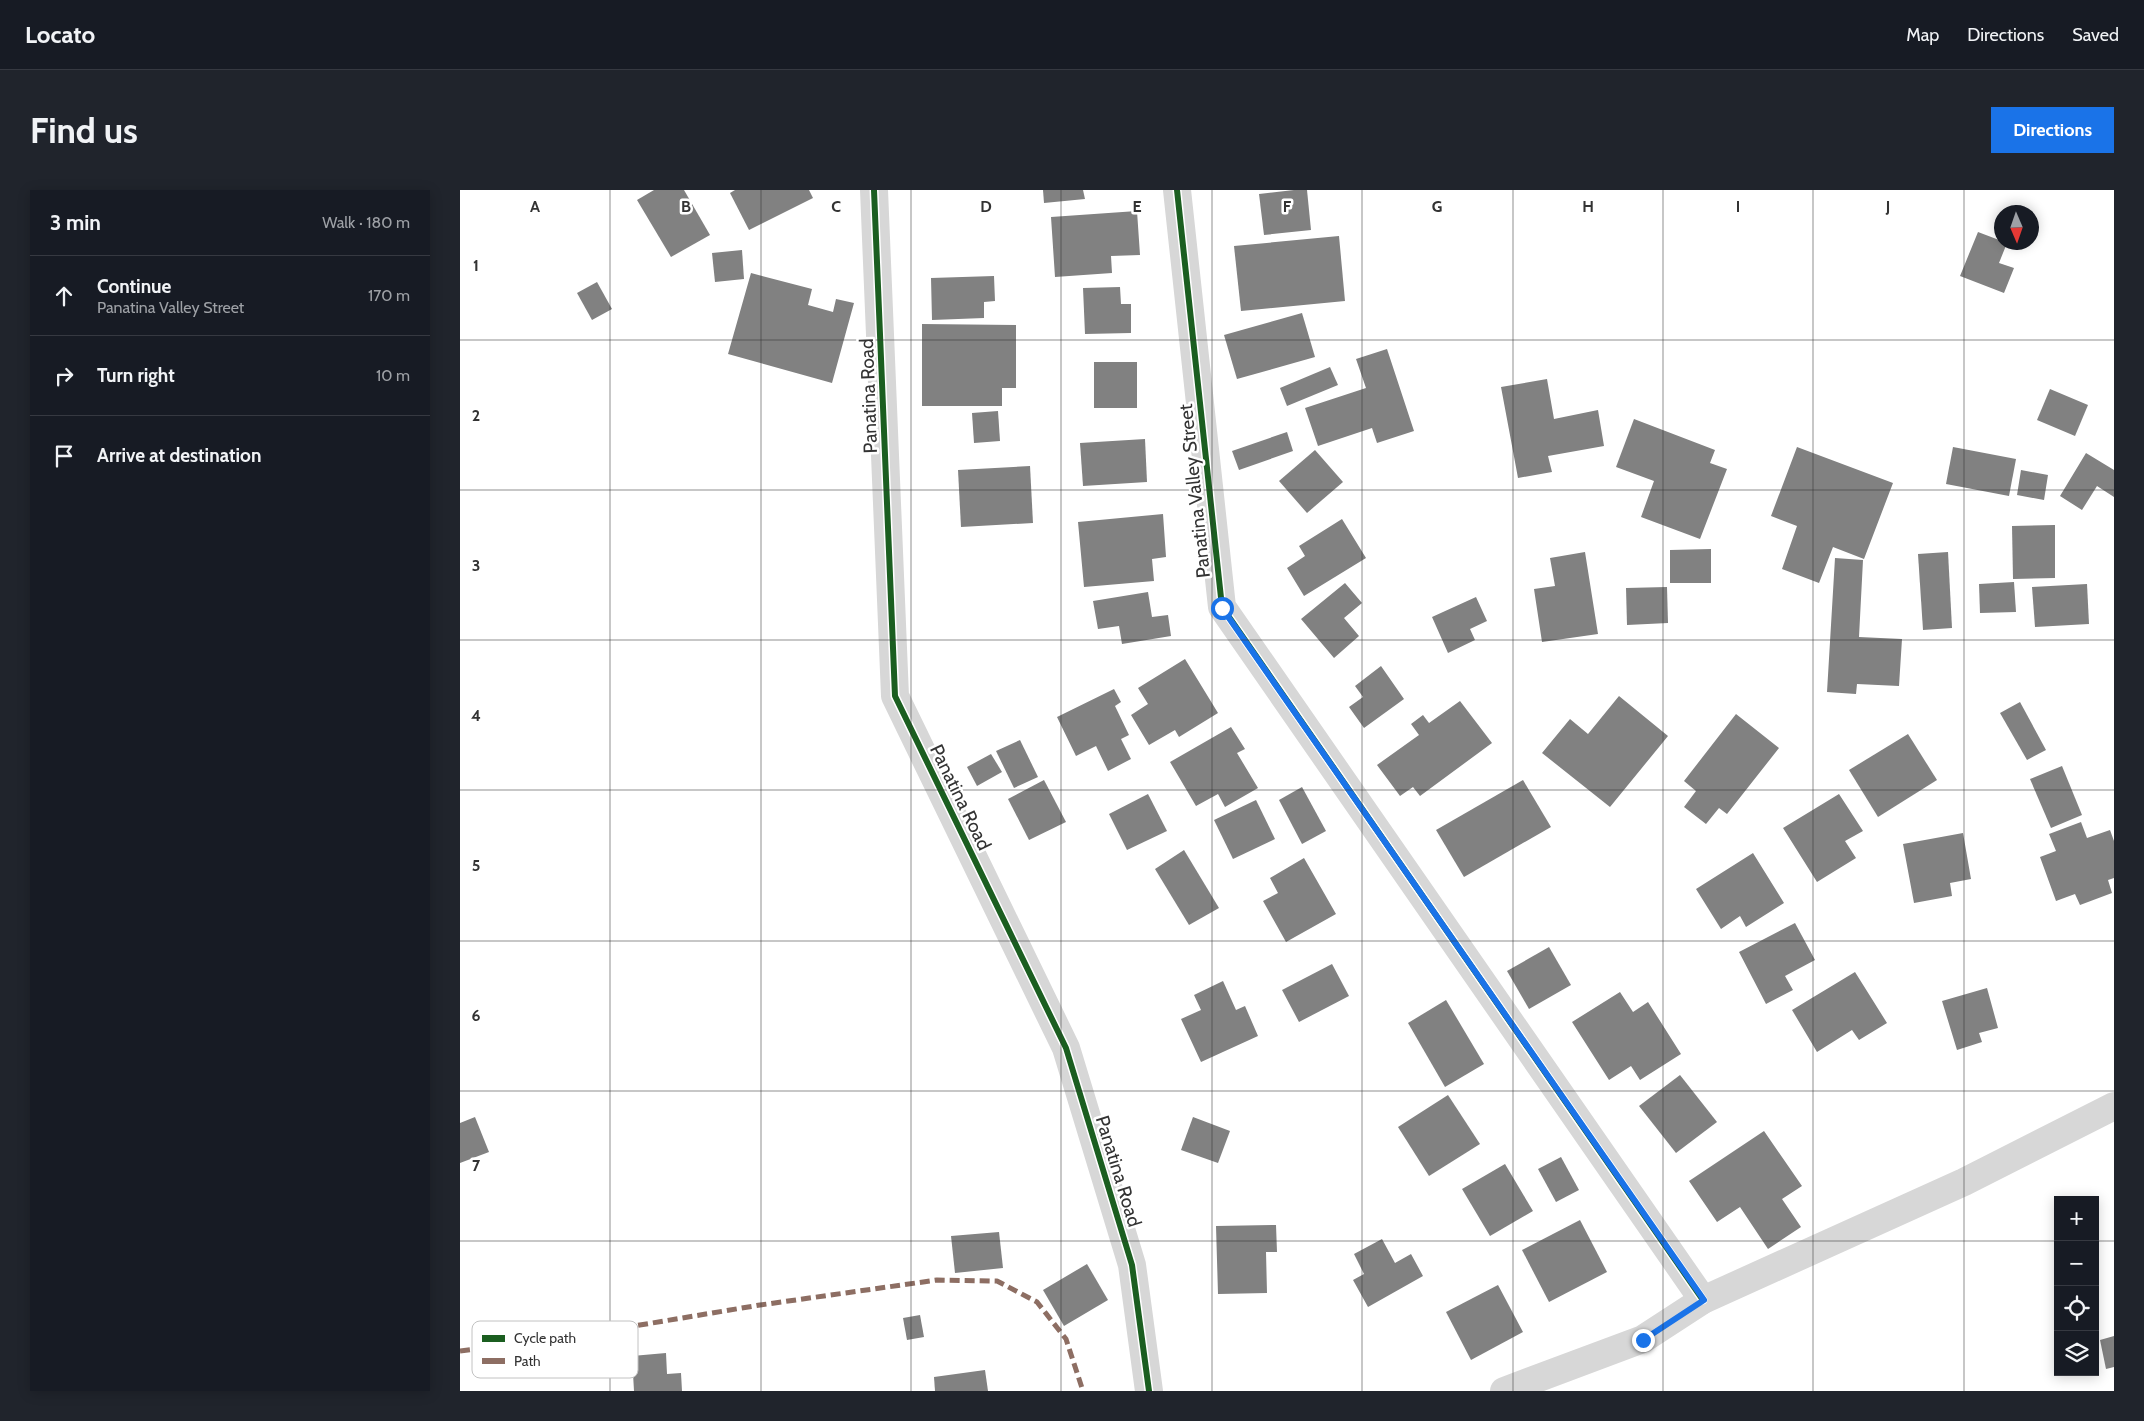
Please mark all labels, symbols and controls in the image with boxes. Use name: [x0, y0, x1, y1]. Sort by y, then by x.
text: Locato: [25, 20, 95, 49]
text: Map: [1906, 24, 1939, 46]
text: Directions: [1967, 24, 2044, 46]
text: Saved: [2072, 24, 2119, 46]
button: Directions: [1991, 107, 2114, 153]
text: Find us: [30, 109, 138, 152]
text: A: [530, 197, 540, 216]
text: B: [681, 197, 691, 216]
text: C: [831, 197, 841, 216]
text: D: [980, 197, 992, 216]
text: E: [1132, 197, 1142, 216]
text: F: [1283, 197, 1292, 216]
text: G: [1432, 197, 1442, 216]
text: H: [1582, 197, 1594, 216]
text: I: [1736, 197, 1740, 216]
text: J: [1885, 197, 1890, 216]
north arrow: [1994, 205, 2039, 250]
text: 3 min: [50, 210, 101, 235]
text: Walk · 180 m: [322, 213, 410, 232]
text: 1: [473, 256, 479, 275]
text: Continue: [97, 275, 171, 298]
icon: ahead: [50, 282, 78, 310]
text: 170 m: [368, 286, 410, 305]
text: Panatina Valley Street: [97, 298, 244, 317]
street label: Panatina Road: [855, 338, 882, 454]
icon: right: [50, 362, 78, 390]
text: Turn right: [97, 364, 175, 387]
text: 10 m: [376, 366, 410, 385]
street label: Panatina Valley Street: [1174, 402, 1215, 579]
text: 2: [472, 406, 480, 425]
icon: arrive: [50, 442, 78, 470]
text: Arrive at destination: [97, 444, 261, 467]
text: 3: [472, 556, 480, 575]
route start: [1211, 597, 1234, 620]
text: 4: [471, 706, 481, 725]
street label: Panatina Road: [925, 741, 996, 854]
text: 5: [472, 856, 480, 875]
text: 6: [472, 1006, 481, 1025]
street label: Panatina Road: [1091, 1113, 1146, 1229]
text: 7: [472, 1156, 481, 1175]
map controls: [2054, 1196, 2099, 1376]
button: +: [2054, 1196, 2099, 1241]
button: −: [2054, 1241, 2099, 1286]
button: locate: [2054, 1286, 2099, 1331]
legend: [472, 1321, 638, 1378]
text: Cycle path: [514, 1329, 576, 1347]
route end: [1632, 1329, 1655, 1352]
button: layers: [2054, 1331, 2099, 1376]
text: Path: [514, 1352, 541, 1370]

